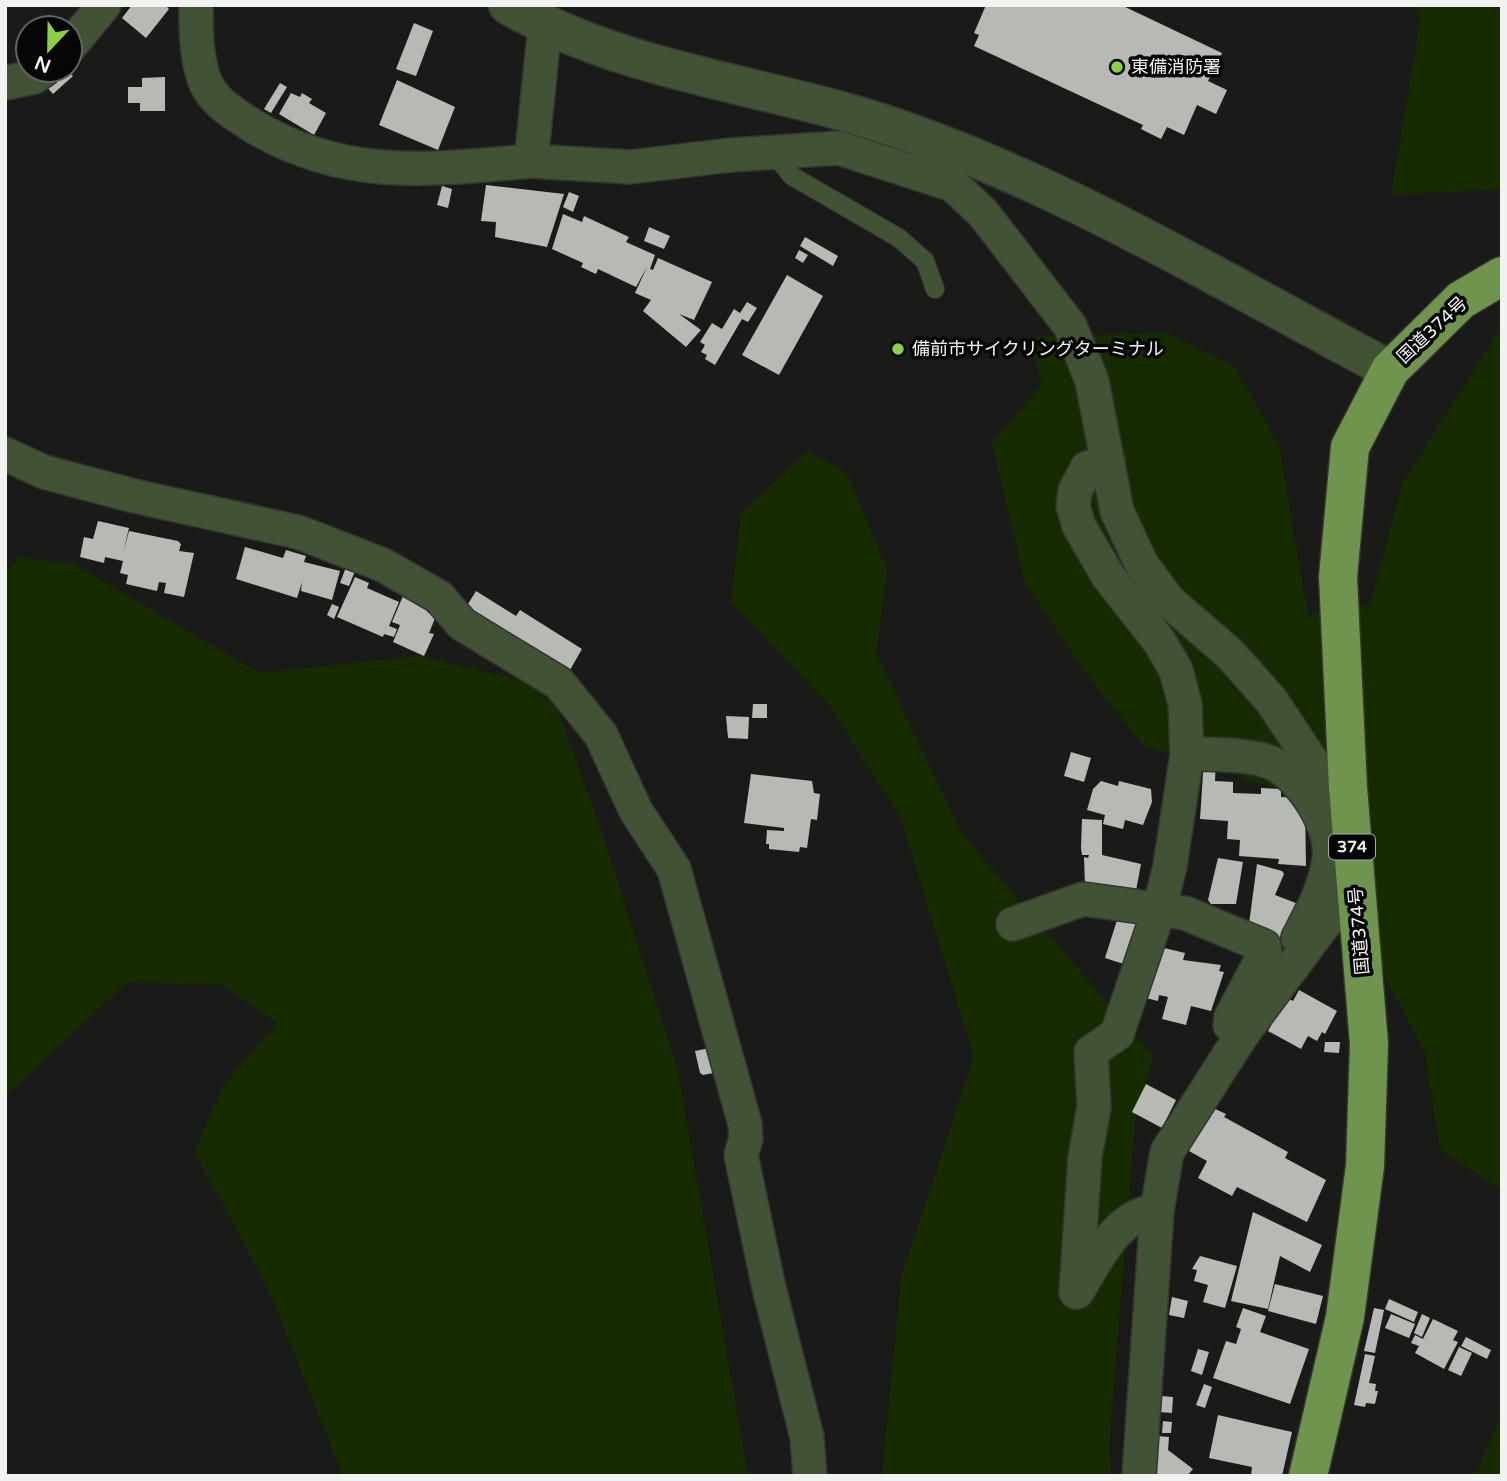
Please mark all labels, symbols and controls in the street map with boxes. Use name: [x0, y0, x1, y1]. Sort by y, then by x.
north arrow: [14, 14, 84, 84]
text: N: [32, 51, 54, 77]
place label: 東備消防署: [1131, 56, 1221, 78]
marker: 東備消防署: [1109, 59, 1125, 75]
street label: 国道374号: [1392, 292, 1472, 368]
place label: 備前市サイクリングターミナル: [912, 338, 1164, 360]
marker: 備前市サイクリングターミナル: [890, 341, 906, 357]
road number: 374: [1329, 834, 1375, 860]
street label: 国道374号: [1344, 886, 1374, 976]

